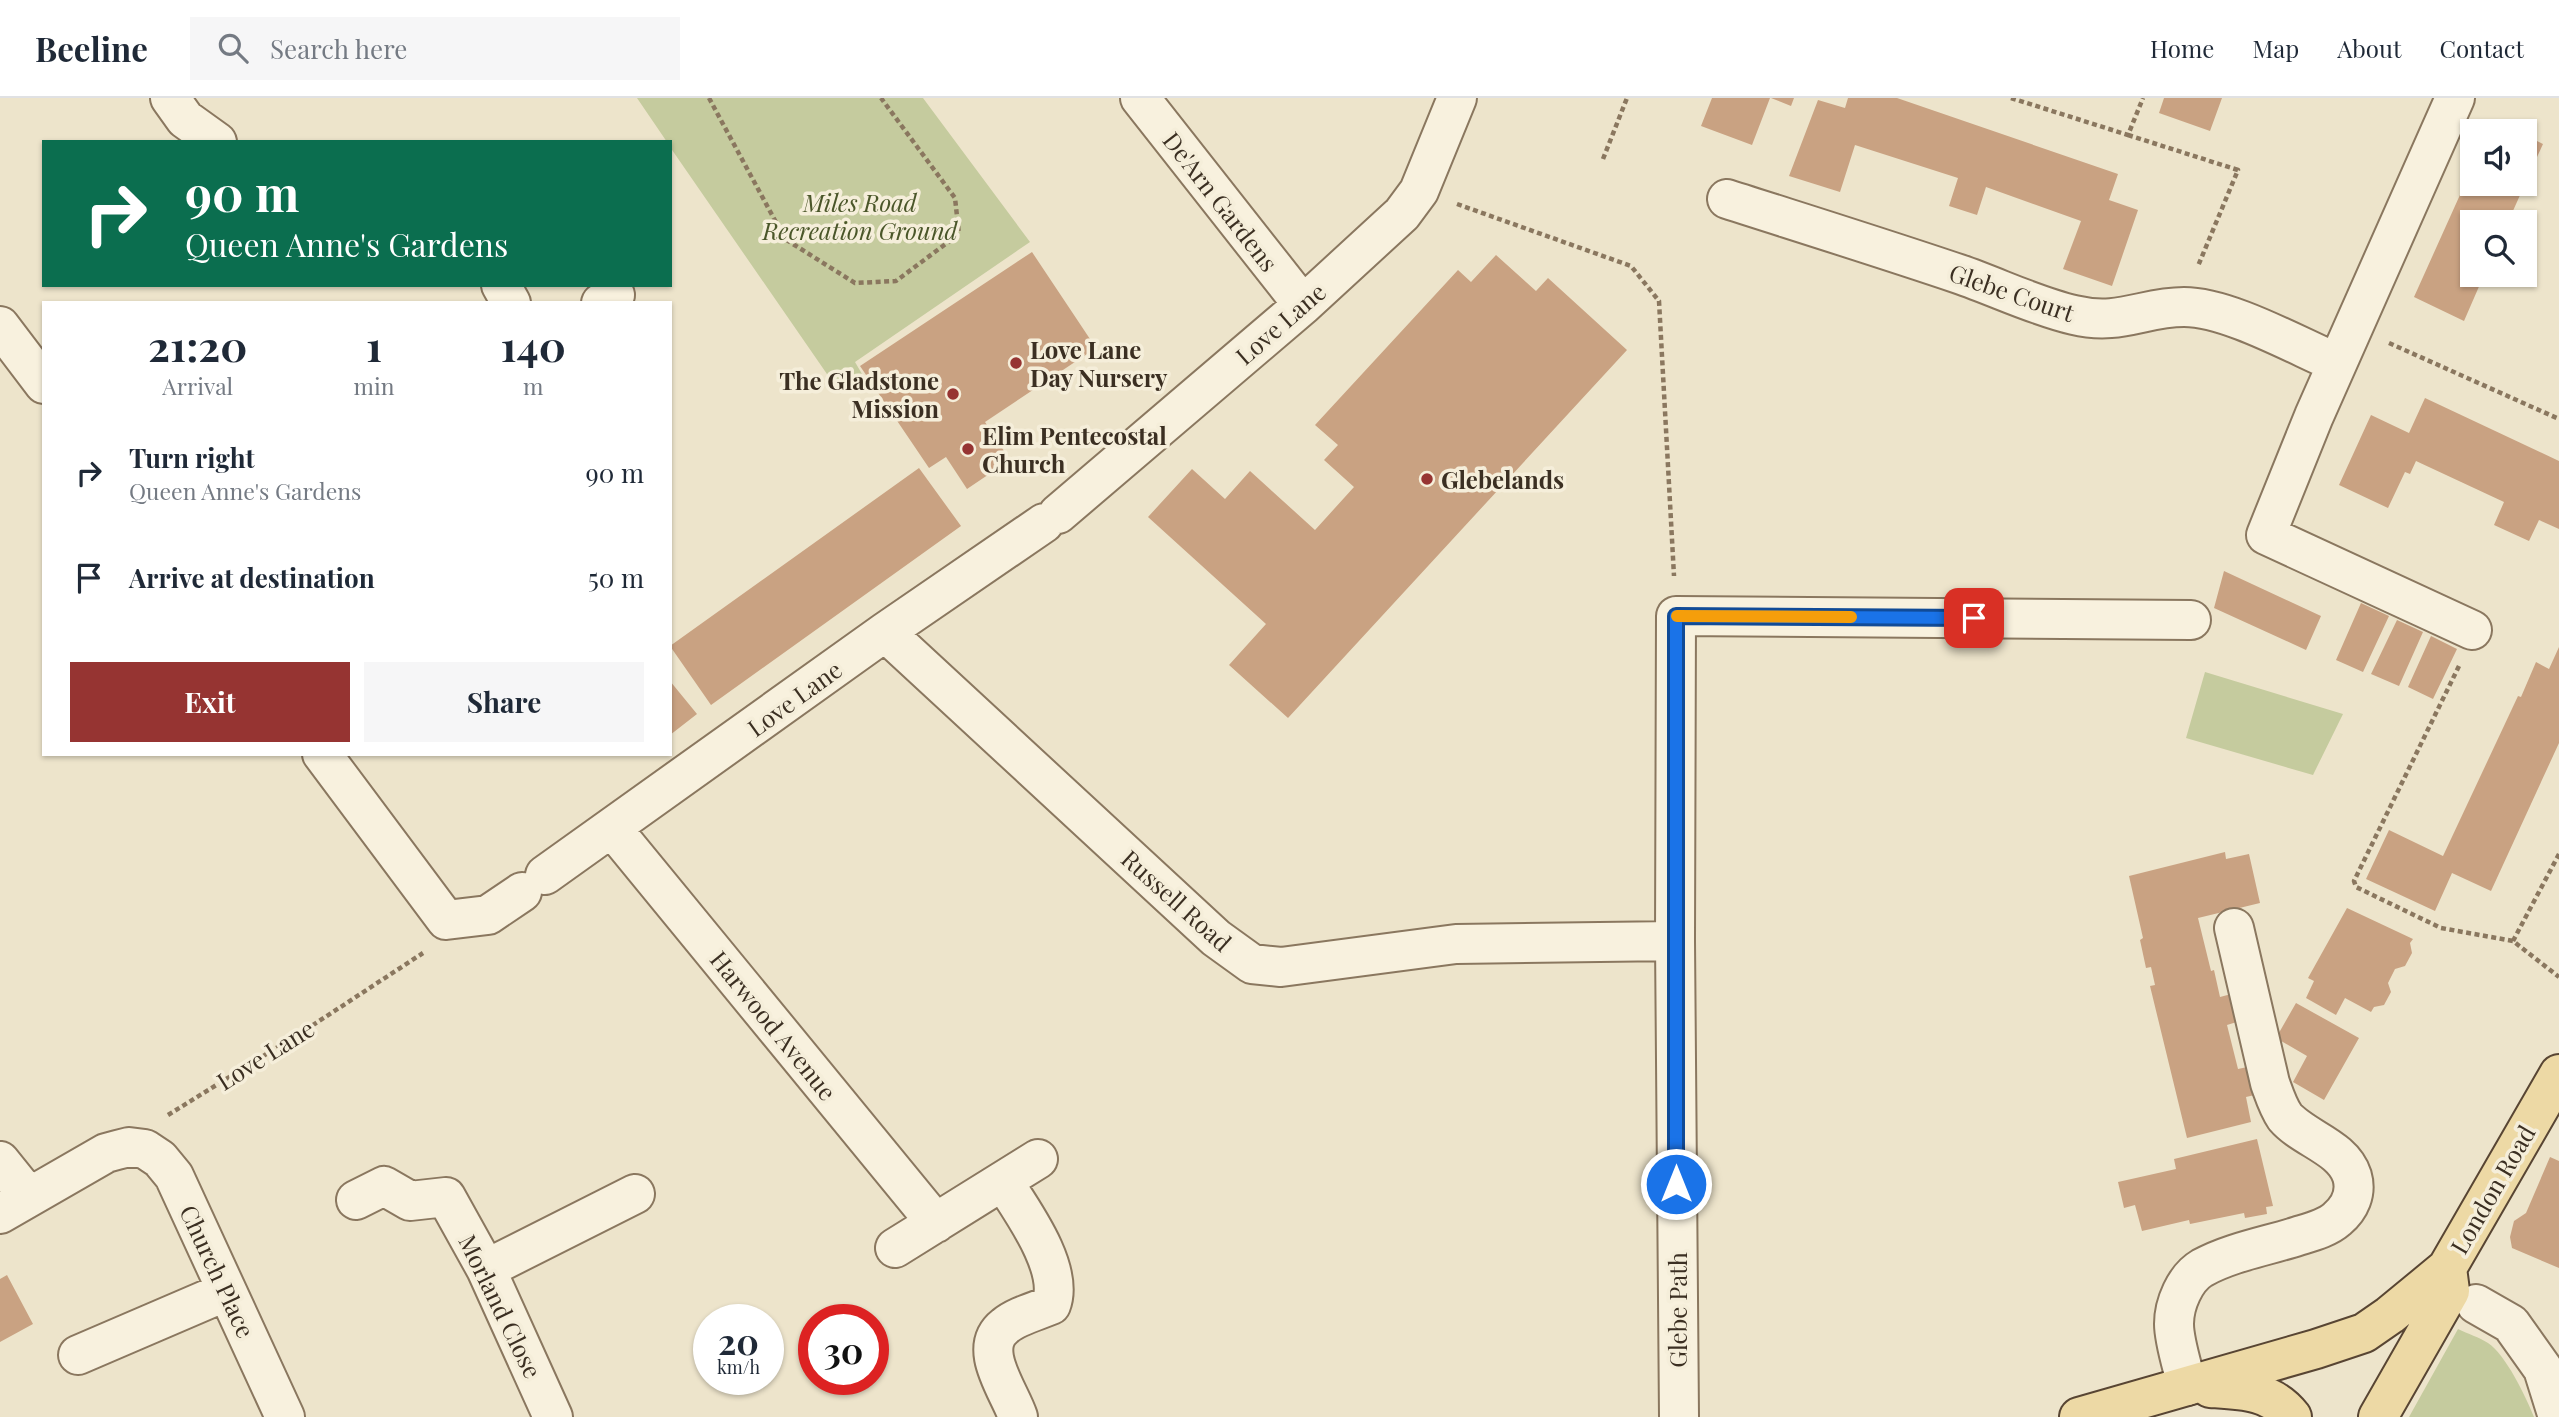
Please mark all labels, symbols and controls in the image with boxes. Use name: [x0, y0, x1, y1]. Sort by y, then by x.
search box: [190, 17, 680, 80]
text: Beeline: [35, 26, 148, 70]
icon: search: [214, 29, 252, 67]
text: Search here: [270, 31, 407, 66]
text: Home: [2150, 32, 2214, 64]
text: Map: [2252, 32, 2299, 64]
text: About: [2337, 32, 2401, 64]
text: Contact: [2439, 32, 2524, 64]
map controls: [2460, 119, 2537, 287]
button: sound: [2460, 119, 2537, 196]
street label: De'Arn Gardens: [1156, 125, 1286, 277]
text: 90 m: [185, 159, 299, 224]
icon: right: [70, 168, 161, 259]
park label: Miles Road Recreation Ground: [761, 186, 959, 246]
button: search: [2460, 210, 2537, 287]
text: Queen Anne's Gardens: [185, 222, 508, 265]
street label: Glebe Court: [1945, 256, 2079, 328]
street label: Love Lane: [1228, 275, 1332, 371]
text: 21:20: [148, 317, 247, 373]
text: 1: [366, 317, 382, 373]
text: 140: [501, 317, 566, 373]
place label: Love Lane Day Nursery: [1030, 333, 1168, 393]
marker: Love Lane Day Nursery: [1008, 355, 1024, 371]
place label: The Gladstone Mission: [779, 364, 939, 424]
text: Arrival: [162, 370, 233, 401]
text: min: [354, 370, 394, 401]
text: m: [523, 370, 543, 401]
marker: The Gladstone Mission: [945, 386, 961, 402]
place label: Elim Pentecostal Church: [982, 419, 1167, 479]
text: Turn right: [129, 440, 255, 475]
marker: Elim Pentecostal Church: [960, 441, 976, 457]
icon: right: [70, 454, 108, 492]
text: 90 m: [586, 455, 644, 490]
place label: Glebelands: [1441, 463, 1564, 495]
marker: Glebelands: [1419, 471, 1435, 487]
text: Queen Anne's Gardens: [129, 475, 361, 506]
icon: arrive: [70, 559, 108, 597]
text: Arrive at destination: [129, 560, 375, 595]
text: 50 m: [588, 560, 644, 595]
pin: [1944, 588, 2004, 648]
icon: arrive: [1955, 599, 1993, 637]
street label: Love Lane: [740, 653, 848, 743]
button: Exit: [70, 662, 350, 742]
button: Share: [364, 662, 644, 742]
street label: Russell Road: [1115, 842, 1239, 958]
street label: Harwood Avenue: [704, 944, 844, 1106]
street label: Love Lane: [210, 1011, 320, 1097]
street label: London Road: [2442, 1119, 2542, 1259]
position arrow: [1639, 1147, 1713, 1221]
street label: Church Place: [173, 1199, 263, 1343]
street label: Morland Close: [452, 1229, 550, 1383]
street label: Glebe Path: [1661, 1252, 1693, 1368]
speed limit sign: 30: [798, 1304, 889, 1395]
text: 20: [718, 1317, 759, 1364]
text: km/h: [717, 1355, 760, 1379]

